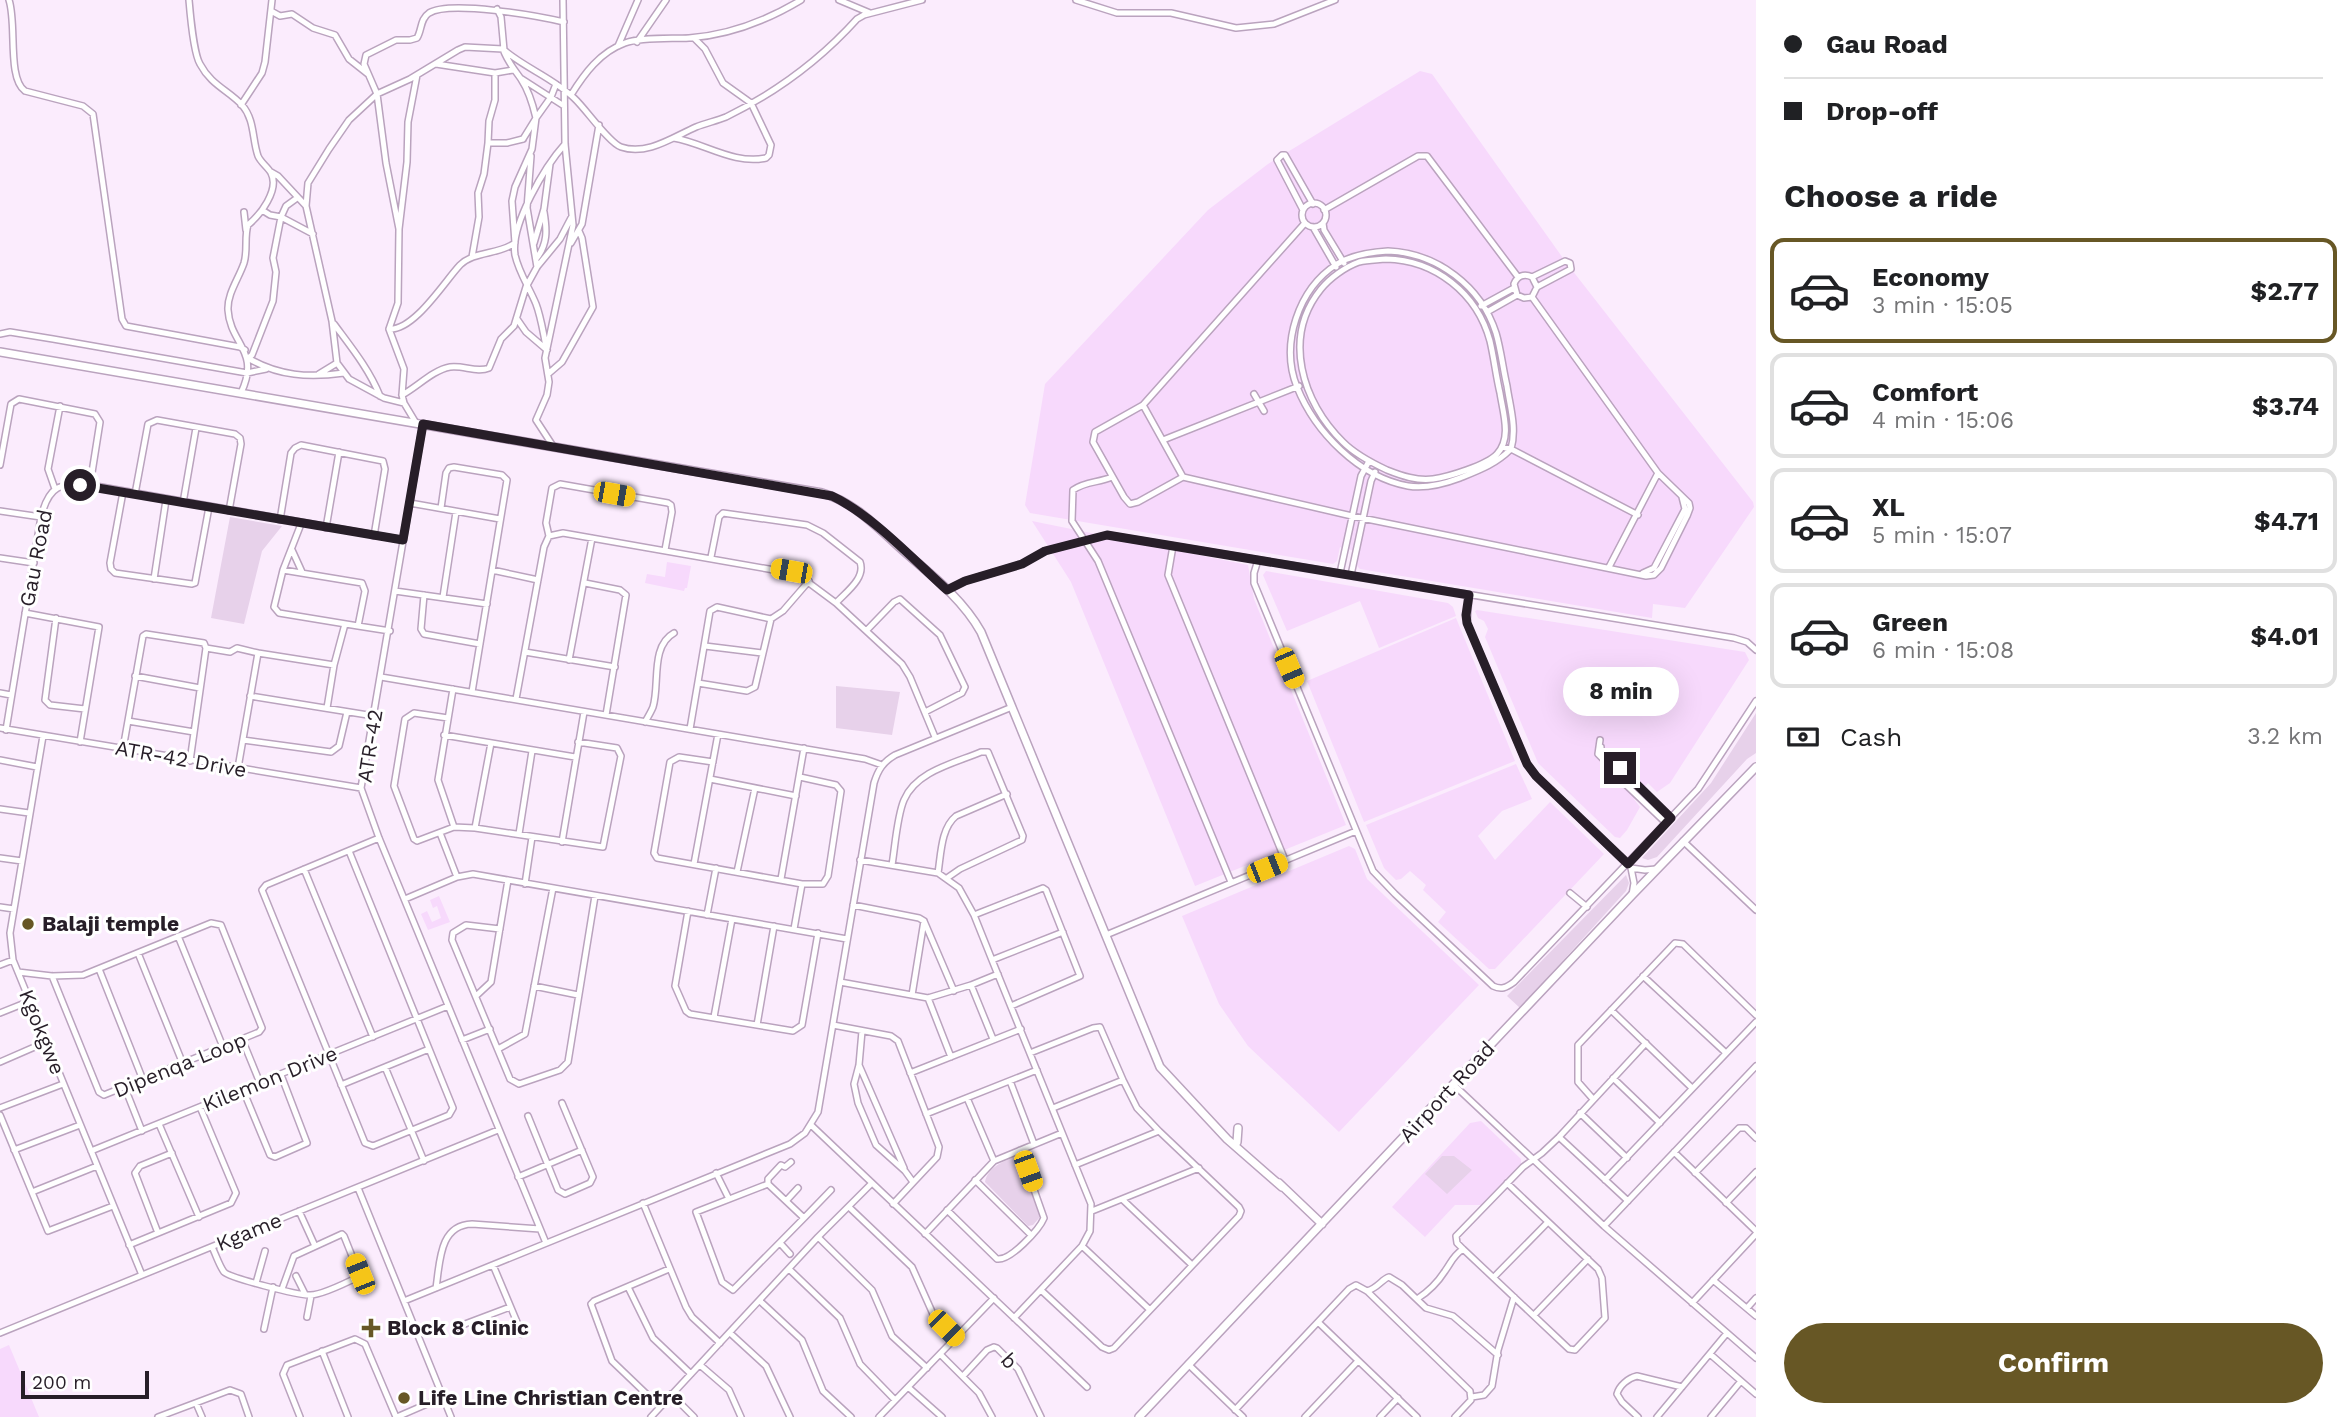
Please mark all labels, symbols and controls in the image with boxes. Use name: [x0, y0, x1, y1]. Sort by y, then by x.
text: Gau Road: [1826, 29, 1948, 59]
text: Drop-off: [1826, 96, 1938, 126]
text: Choose a ride: [1784, 177, 1998, 215]
icon: car: [1788, 259, 1851, 322]
text: Economy: [1872, 262, 1989, 292]
text: $2.77: [2251, 276, 2319, 306]
text: 3 min · 15:05: [1872, 292, 2013, 319]
icon: car: [1788, 374, 1851, 437]
text: Comfort: [1872, 377, 1978, 407]
text: $3.74: [2252, 391, 2319, 421]
text: 4 min · 15:06: [1872, 407, 2014, 434]
route start: [64, 469, 96, 501]
car: [592, 480, 637, 508]
icon: car: [1788, 489, 1851, 552]
text: XL: [1872, 492, 1905, 522]
text: $4.71: [2254, 506, 2319, 536]
street label: Gau Road: [14, 507, 57, 609]
text: 5 min · 15:07: [1872, 522, 2012, 549]
car: [769, 557, 814, 585]
icon: car: [1788, 604, 1851, 667]
text: Green: [1872, 607, 1948, 637]
text: $4.01: [2250, 621, 2319, 651]
text: 6 min · 15:08: [1872, 637, 2014, 664]
car: [1272, 645, 1307, 691]
callout: 8 min: [1562, 666, 1678, 716]
text: 8 min: [1589, 678, 1653, 705]
street label: ATR-42: [351, 708, 388, 784]
icon: cash: [1784, 718, 1822, 756]
text: Cash: [1840, 722, 1902, 752]
text: 3.2 km: [2247, 723, 2323, 750]
street label: ATR-42 Drive: [113, 735, 249, 782]
route end: [1604, 752, 1636, 784]
car: [1244, 850, 1291, 886]
place label: Balaji temple: [42, 911, 179, 936]
marker: Balaji temple: [20, 916, 36, 932]
street label: Kgokgwe: [14, 986, 71, 1078]
street label: Dipenqa Loop: [110, 1026, 250, 1103]
street label: Airport Road: [1394, 1036, 1500, 1147]
street label: Kilemon Drive: [199, 1040, 341, 1117]
car: [1011, 1148, 1046, 1194]
street label: Kgame: [212, 1207, 285, 1256]
car: [343, 1251, 378, 1297]
car: [924, 1306, 969, 1350]
place label: Block 8 Clinic: [387, 1315, 529, 1340]
marker: Block 8 Clinic: [361, 1318, 381, 1338]
button: Confirm: [1784, 1323, 2323, 1403]
street label: b: [996, 1347, 1023, 1374]
scale bar: [21, 1368, 149, 1400]
text: 200 m: [32, 1371, 91, 1394]
place label: Life Line Christian Centre: [418, 1385, 683, 1410]
marker: Life Line Christian Centre: [396, 1390, 412, 1406]

